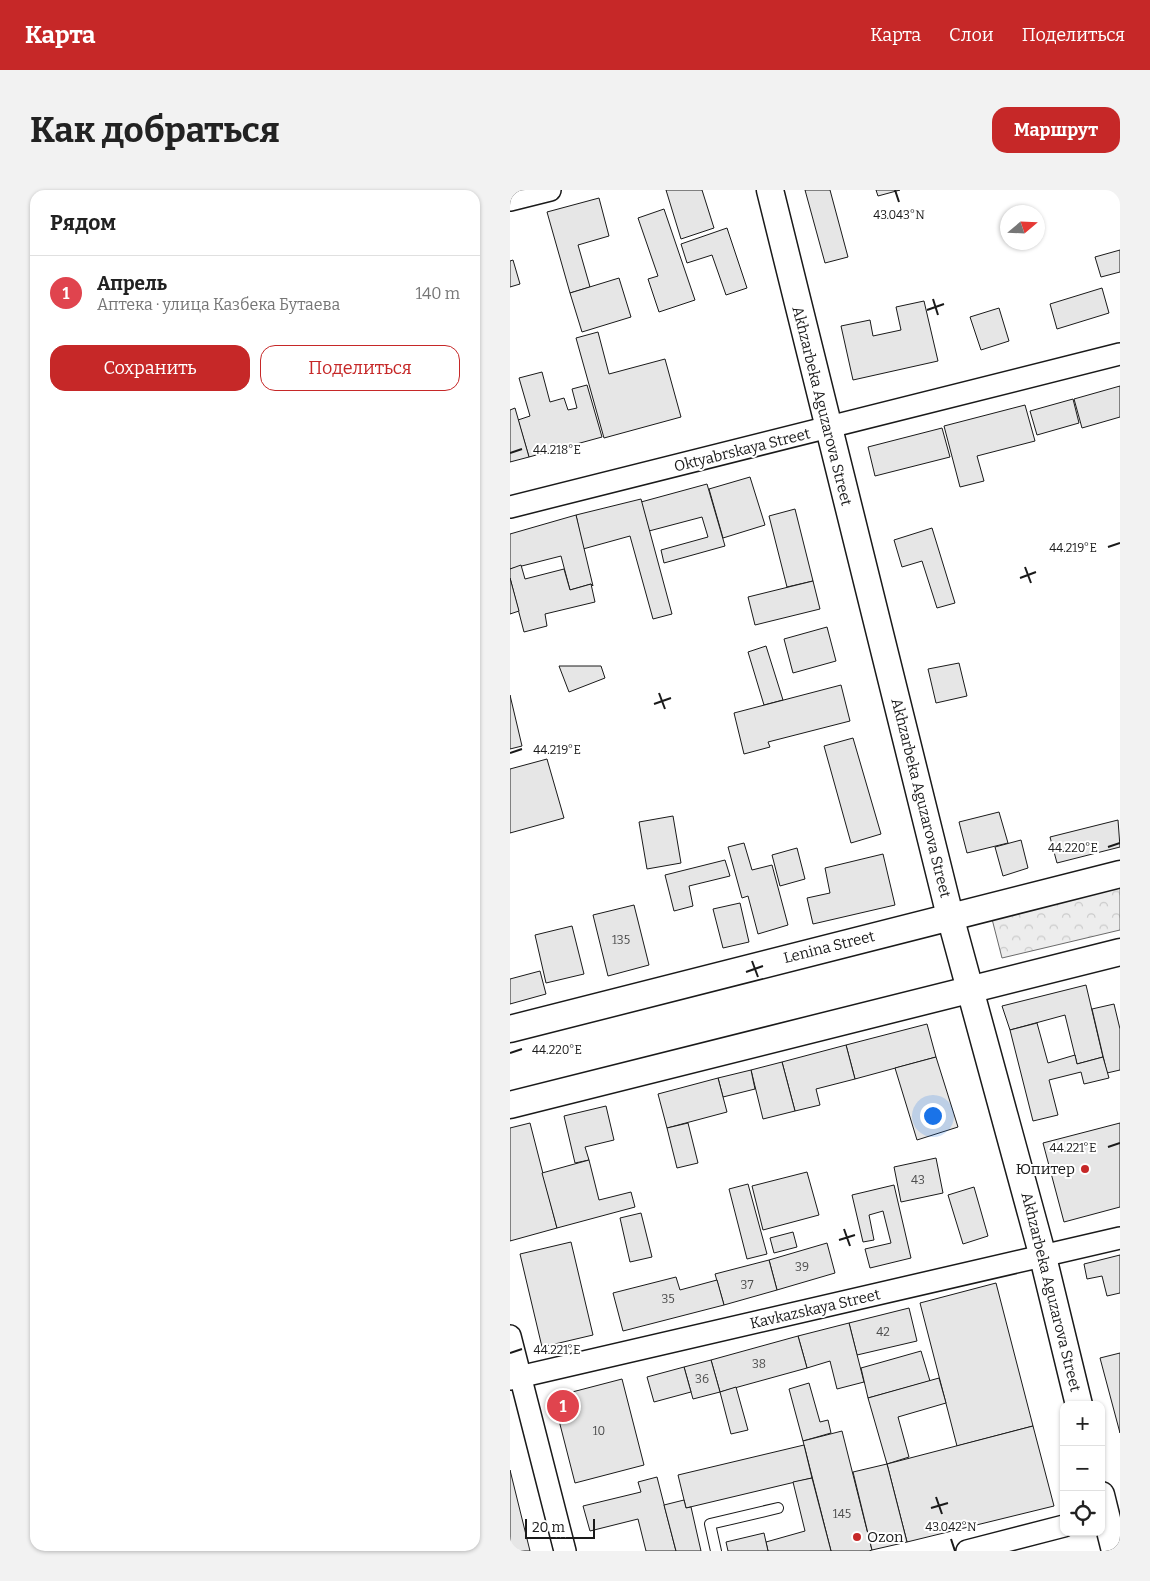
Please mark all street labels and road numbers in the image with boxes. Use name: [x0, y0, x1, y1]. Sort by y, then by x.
street label: Akhzarbeka Aguzarova Street: [788, 304, 856, 508]
street label: Oktyabrskaya Street: [672, 424, 813, 476]
street label: Akhzarbeka Aguzarova Street: [887, 696, 955, 900]
street label: Lenina Street: [782, 927, 877, 967]
street label: Akhzarbeka Aguzarova Street: [1017, 1190, 1085, 1394]
street label: Kavkazskaya Street: [748, 1285, 882, 1333]

